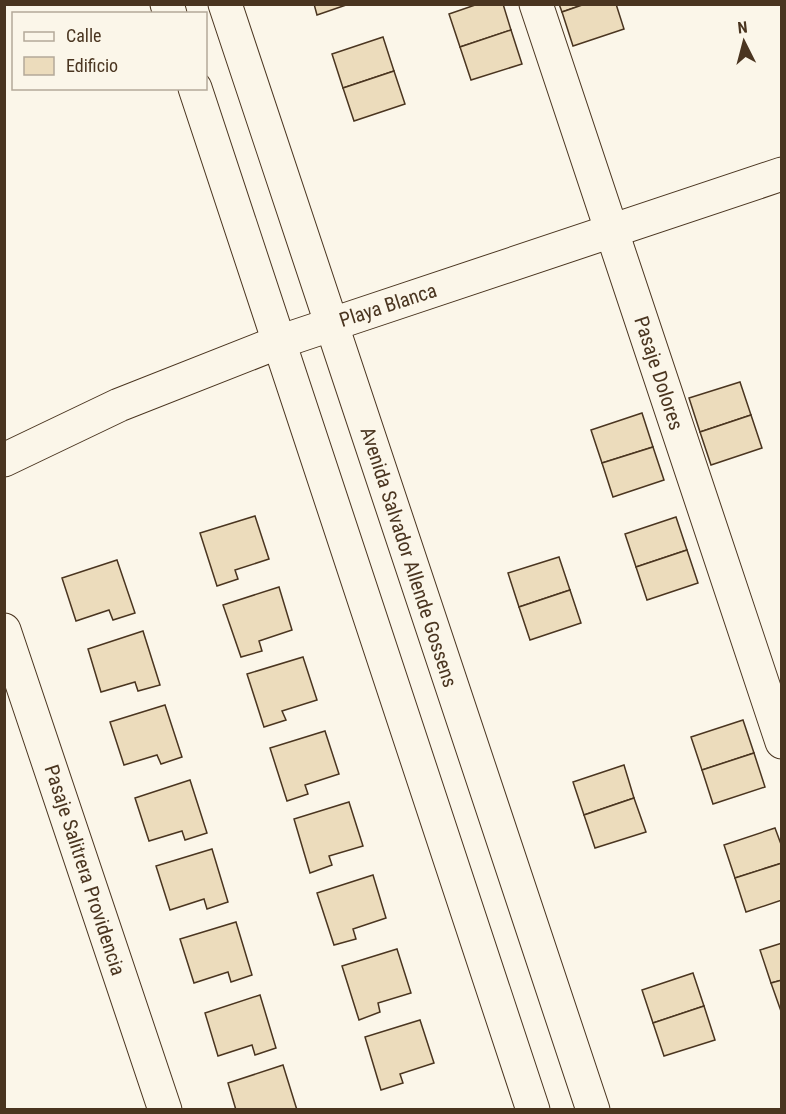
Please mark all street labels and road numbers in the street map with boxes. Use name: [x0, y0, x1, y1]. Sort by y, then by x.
street label: Playa Blanca: [336, 278, 440, 332]
street label: Pasaje Dolores: [629, 313, 689, 433]
street label: Avenida Salvador Allende Gossens: [356, 424, 462, 690]
street label: Pasaje Salitrera Providencia: [40, 762, 130, 978]

